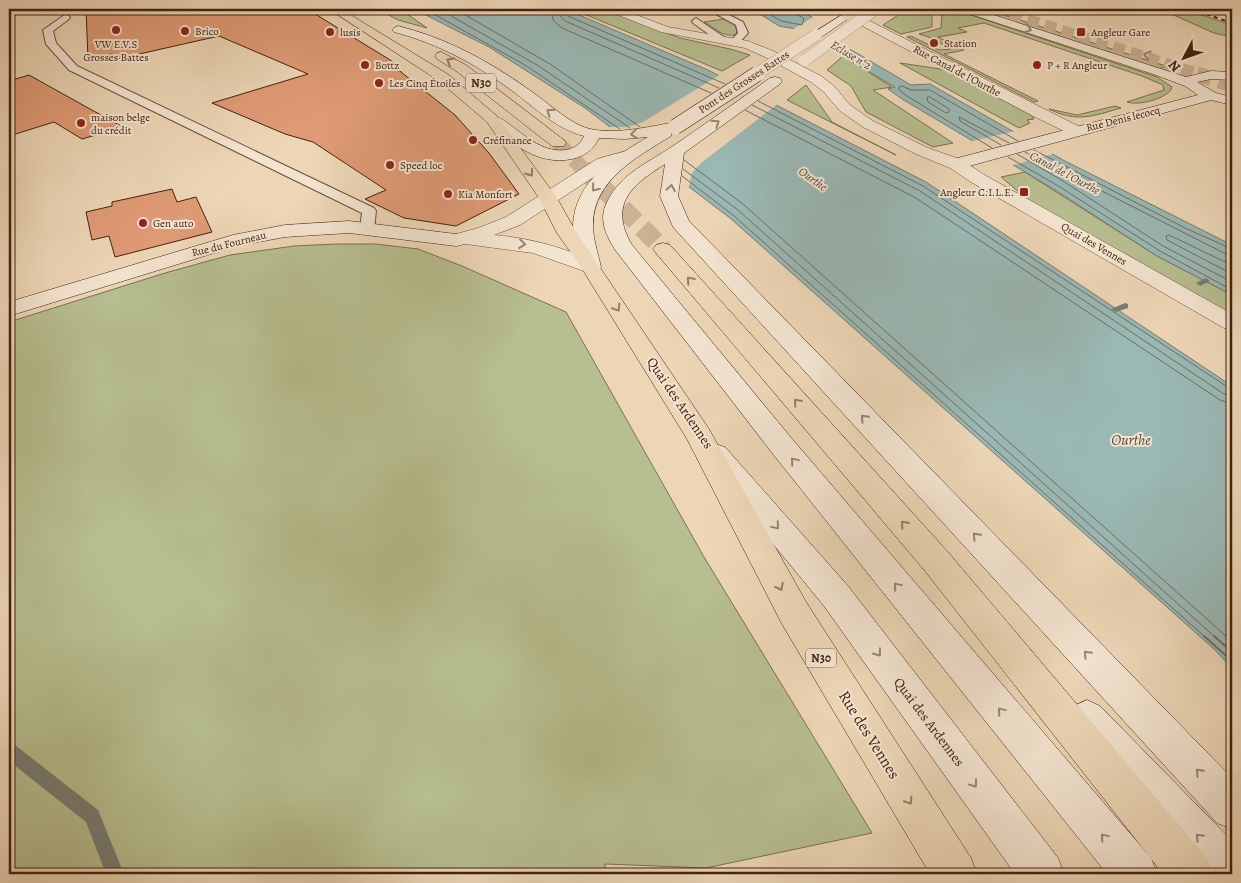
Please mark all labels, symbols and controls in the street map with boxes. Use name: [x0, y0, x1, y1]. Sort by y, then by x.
one-way arrow: [1023, 23, 1031, 33]
marker: VW E.V.S Grosses Battes: [110, 24, 122, 36]
place label: Brico: [195, 24, 219, 39]
marker: Brico: [179, 25, 191, 37]
place label: lusis: [340, 25, 361, 40]
place label: Angleur Gare: [1090, 25, 1150, 40]
marker: lusis: [324, 26, 336, 38]
marker: Angleur Gare: [1075, 26, 1087, 38]
north arrow: [1158, 32, 1208, 82]
place label: Station: [944, 36, 977, 51]
place label: VW E.V.S Grosses Battes: [83, 37, 149, 65]
water label: Ecluse n°2: [828, 37, 875, 74]
marker: Station: [928, 37, 940, 49]
street label: Rue Canal de l'Ourthe: [911, 42, 1004, 100]
street label: Pont des Grosses Battes: [696, 47, 792, 117]
one-way arrow: [1144, 51, 1152, 61]
text: N: [1164, 56, 1185, 76]
place label: Bottz: [375, 58, 399, 73]
one-way arrow: [446, 58, 455, 68]
place label: P + R Angleur: [1047, 58, 1107, 73]
marker: Bottz: [359, 59, 371, 71]
marker: P + R Angleur: [1031, 59, 1043, 71]
road number: N30: [466, 74, 496, 92]
place label: Les Cinq Étoiles: [389, 76, 461, 91]
marker: Les Cinq Étoiles: [373, 77, 385, 89]
street label: Rue Denis lecocq: [1085, 103, 1162, 135]
one-way arrow: [546, 109, 555, 118]
place label: maison belge du crédit: [91, 110, 150, 138]
marker: maison belge du crédit: [75, 117, 87, 129]
one-way arrow: [710, 120, 720, 129]
one-way arrow: [629, 128, 637, 139]
place label: Créfinance: [483, 133, 532, 148]
marker: Créfinance: [467, 134, 479, 146]
water label: Canal de l'Ourthe: [1027, 148, 1104, 199]
place label: Speed loc: [400, 158, 443, 173]
marker: Speed loc: [384, 159, 396, 171]
water label: Ourthe: [796, 163, 831, 195]
one-way arrow: [524, 167, 533, 177]
one-way arrow: [592, 182, 600, 191]
one-way arrow: [665, 184, 675, 193]
place label: Angleur C.I.L.E.: [939, 185, 1014, 200]
marker: Angleur C.I.L.E.: [1018, 186, 1030, 198]
place label: Kia Monfort: [458, 187, 513, 202]
marker: Kia Monfort: [442, 188, 454, 200]
place label: Gen auto: [153, 216, 194, 231]
marker: Gen auto: [137, 217, 149, 229]
street label: Quai des Vennes: [1058, 219, 1130, 269]
street label: Rue du Fourneau: [190, 227, 268, 261]
one-way arrow: [518, 238, 526, 249]
one-way arrow: [686, 276, 695, 285]
one-way arrow: [611, 302, 620, 312]
street label: Quai des Ardennes: [642, 353, 718, 453]
one-way arrow: [793, 398, 802, 407]
one-way arrow: [861, 415, 870, 424]
water label: Ourthe: [1111, 430, 1151, 450]
one-way arrow: [791, 457, 800, 466]
one-way arrow: [771, 521, 780, 530]
one-way arrow: [901, 521, 910, 530]
one-way arrow: [973, 533, 982, 542]
one-way arrow: [774, 582, 784, 591]
one-way arrow: [895, 583, 903, 592]
one-way arrow: [872, 647, 881, 657]
road number: N30: [806, 648, 836, 668]
one-way arrow: [1084, 651, 1093, 660]
street label: Quai des Ardennes: [889, 674, 969, 770]
street label: Rue des Vennes: [833, 687, 905, 783]
one-way arrow: [997, 708, 1006, 717]
one-way arrow: [1196, 769, 1205, 778]
one-way arrow: [969, 778, 977, 787]
one-way arrow: [903, 795, 913, 804]
one-way arrow: [1101, 833, 1110, 842]
one-way arrow: [1196, 834, 1205, 843]

